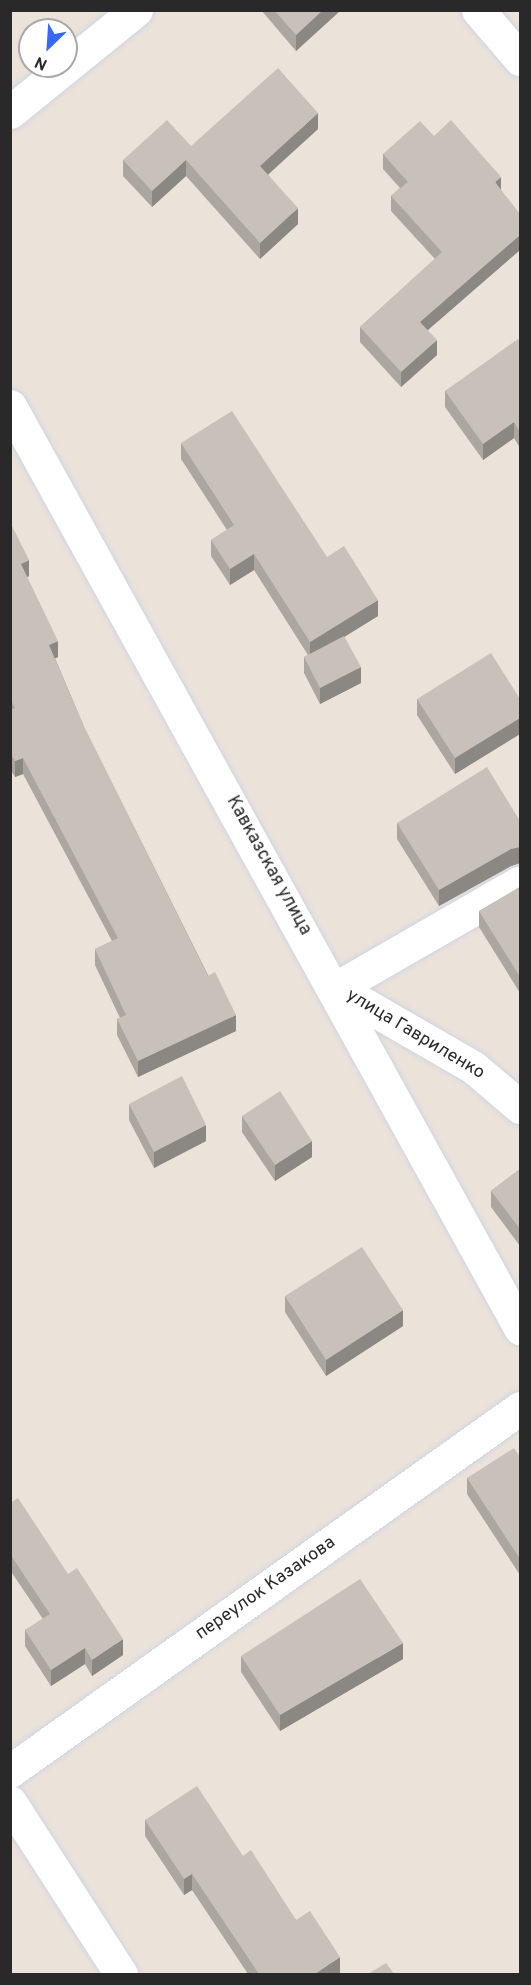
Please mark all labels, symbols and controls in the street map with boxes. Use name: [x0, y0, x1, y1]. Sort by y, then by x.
north arrow: [18, 18, 78, 78]
text: N: [32, 51, 51, 74]
street label: Кавказская улица: [221, 793, 315, 939]
street label: улица Гавриленко: [342, 985, 488, 1085]
street label: переулок Казакова: [192, 1533, 340, 1645]

